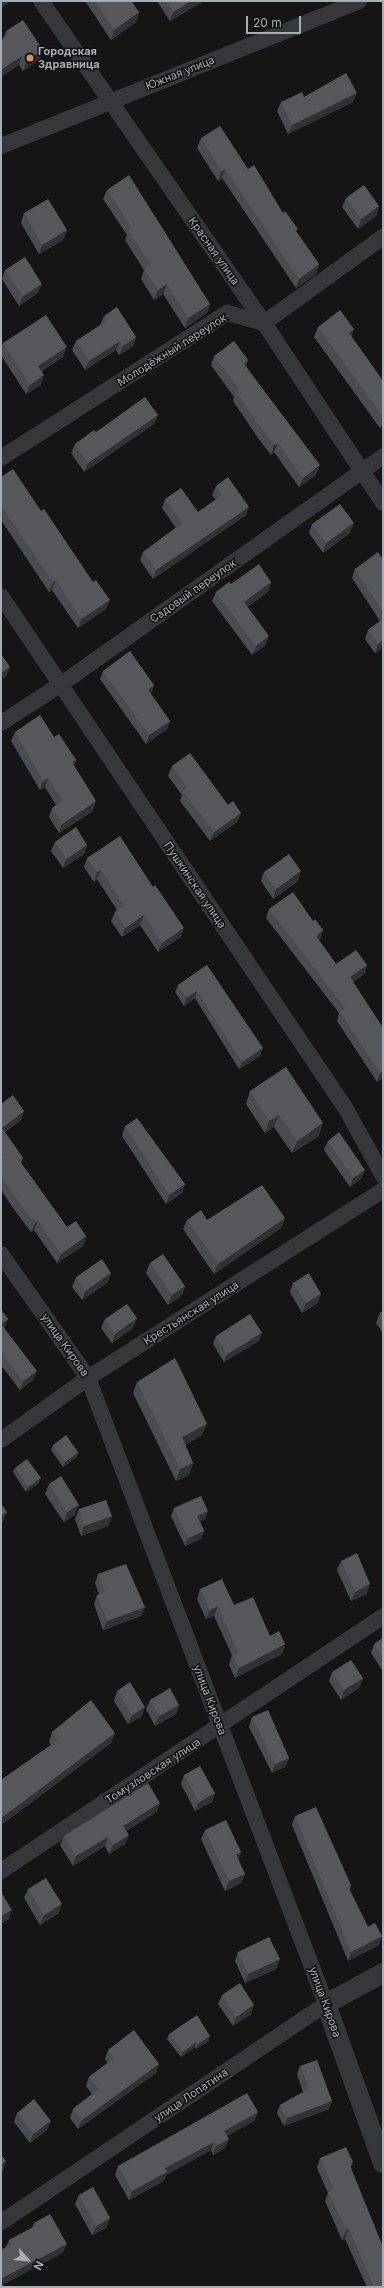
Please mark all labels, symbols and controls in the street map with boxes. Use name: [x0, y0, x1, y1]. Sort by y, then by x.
scale bar: [248, 8, 303, 34]
text: 20 m: [253, 15, 282, 30]
place label: Городская Здравница: [38, 45, 100, 71]
marker: Городская Здравница: [25, 53, 35, 63]
street label: Южная улица: [144, 53, 216, 93]
street label: Красная улица: [186, 215, 242, 287]
street label: Молодёжный переулок: [115, 311, 229, 389]
street label: Садовый переулок: [147, 556, 239, 626]
street label: Пушкинская улица: [161, 839, 229, 931]
street label: Крестьянская улица: [141, 1278, 241, 1348]
street label: улица Кирова: [38, 1311, 92, 1379]
street label: улица Кирова: [191, 1663, 229, 1737]
street label: Томузловская улица: [103, 1735, 203, 1807]
street label: улица Кирова: [306, 1965, 344, 2039]
street label: улица Лопатина: [152, 2065, 230, 2125]
north arrow: [8, 2240, 48, 2280]
text: N: [31, 2259, 47, 2272]

